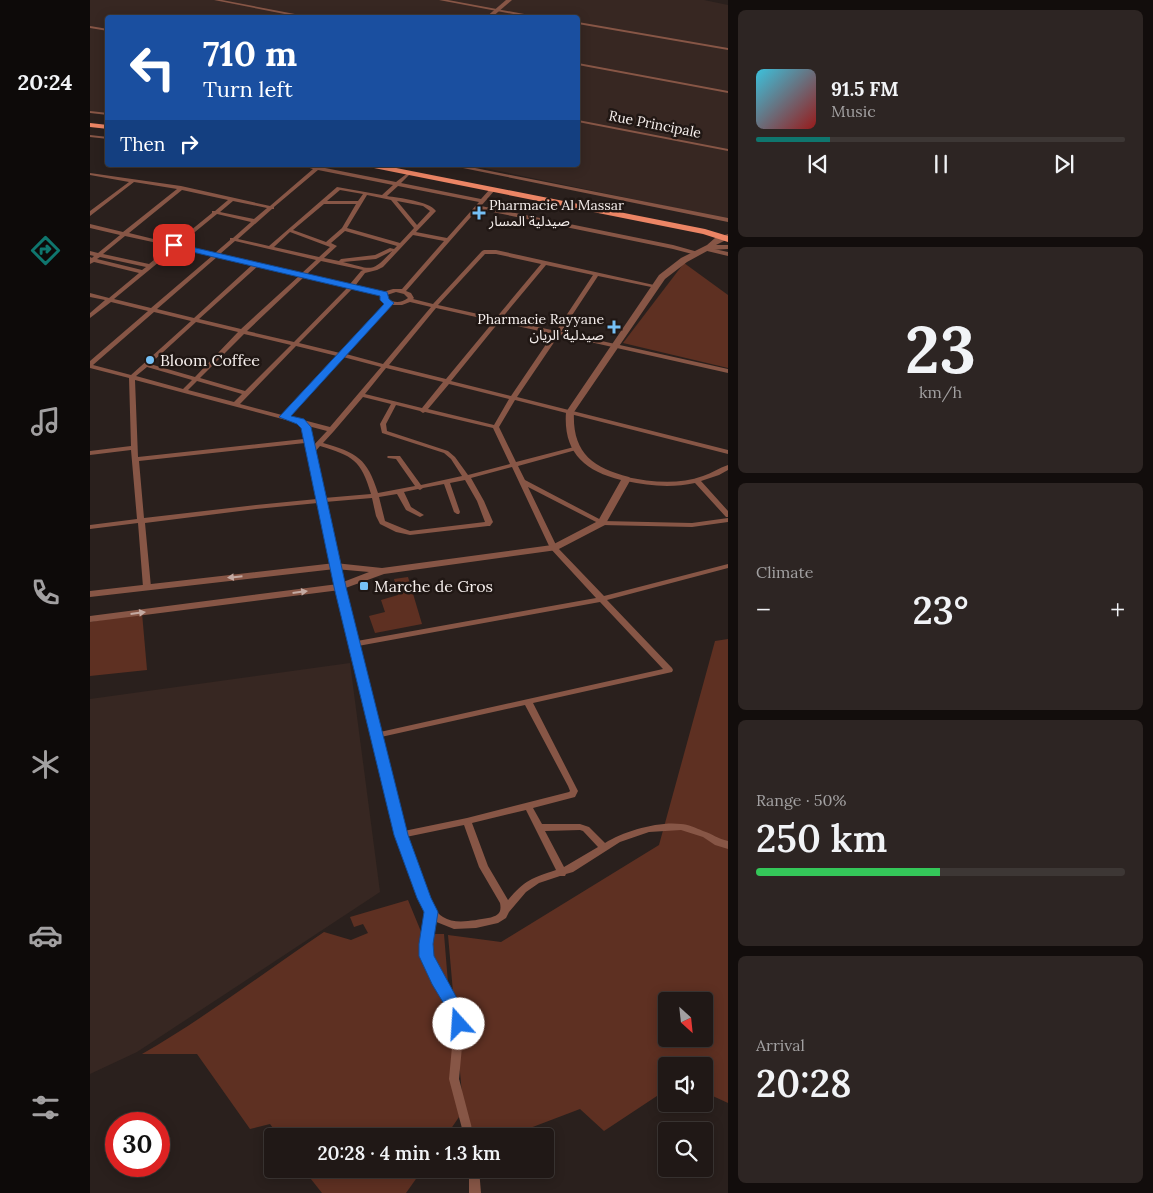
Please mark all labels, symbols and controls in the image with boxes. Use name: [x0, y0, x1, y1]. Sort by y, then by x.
text: 710 m: [203, 31, 297, 76]
icon: left: [120, 35, 185, 100]
text: 20:24: [18, 68, 72, 96]
text: Turn left: [203, 75, 293, 103]
text: 91.5 FM: [831, 77, 899, 101]
text: Music: [831, 101, 876, 121]
street label: Rue Principale: [607, 106, 703, 142]
icon: right: [175, 130, 203, 158]
text: Then: [120, 132, 165, 156]
icon: previous: [804, 150, 832, 178]
icon: pause: [927, 150, 955, 178]
icon: next: [1050, 150, 1078, 178]
place label: Pharmacie Al Massar صيدلية المسار: [488, 196, 624, 230]
marker: Pharmacie Al Massar صيدلية المسار: [473, 207, 485, 219]
pin: [153, 224, 195, 266]
icon: arrive: [160, 231, 188, 259]
icon: directions: [28, 233, 63, 268]
text: 23: [905, 308, 976, 391]
place label: Pharmacie Rayyane صيدلية الريان: [477, 310, 604, 344]
marker: Pharmacie Rayyane صيدلية الريان: [608, 321, 620, 333]
place label: Bloom Coffee: [160, 350, 260, 370]
marker: Bloom Coffee: [144, 354, 156, 366]
text: km/h: [919, 382, 962, 402]
icon: music: [28, 404, 63, 439]
text: Climate: [756, 562, 813, 582]
one-way arrow: [226, 573, 242, 581]
icon: phone: [28, 575, 63, 610]
place label: Marche de Gros: [374, 576, 493, 596]
marker: Marche de Gros: [358, 580, 370, 592]
text: 23°: [912, 586, 969, 634]
one-way arrow: [292, 588, 308, 596]
text: −: [756, 592, 771, 628]
text: +: [1110, 592, 1125, 628]
one-way arrow: [131, 608, 147, 616]
icon: climate: [28, 747, 63, 782]
text: Range · 50%: [756, 790, 846, 810]
text: 250 km: [756, 814, 887, 862]
icon: car: [28, 918, 63, 953]
north arrow: [658, 992, 712, 1048]
map controls: [658, 992, 713, 1177]
position arrow: [432, 997, 484, 1049]
text: Arrival: [756, 1035, 805, 1055]
button: sound: [658, 1057, 713, 1112]
text: 20:28: [756, 1059, 852, 1107]
icon: filters: [28, 1090, 63, 1125]
speed limit sign: 30: [105, 1112, 170, 1177]
button: search: [658, 1122, 713, 1177]
text: 20:28 · 4 min · 1.3 km: [317, 1141, 501, 1165]

